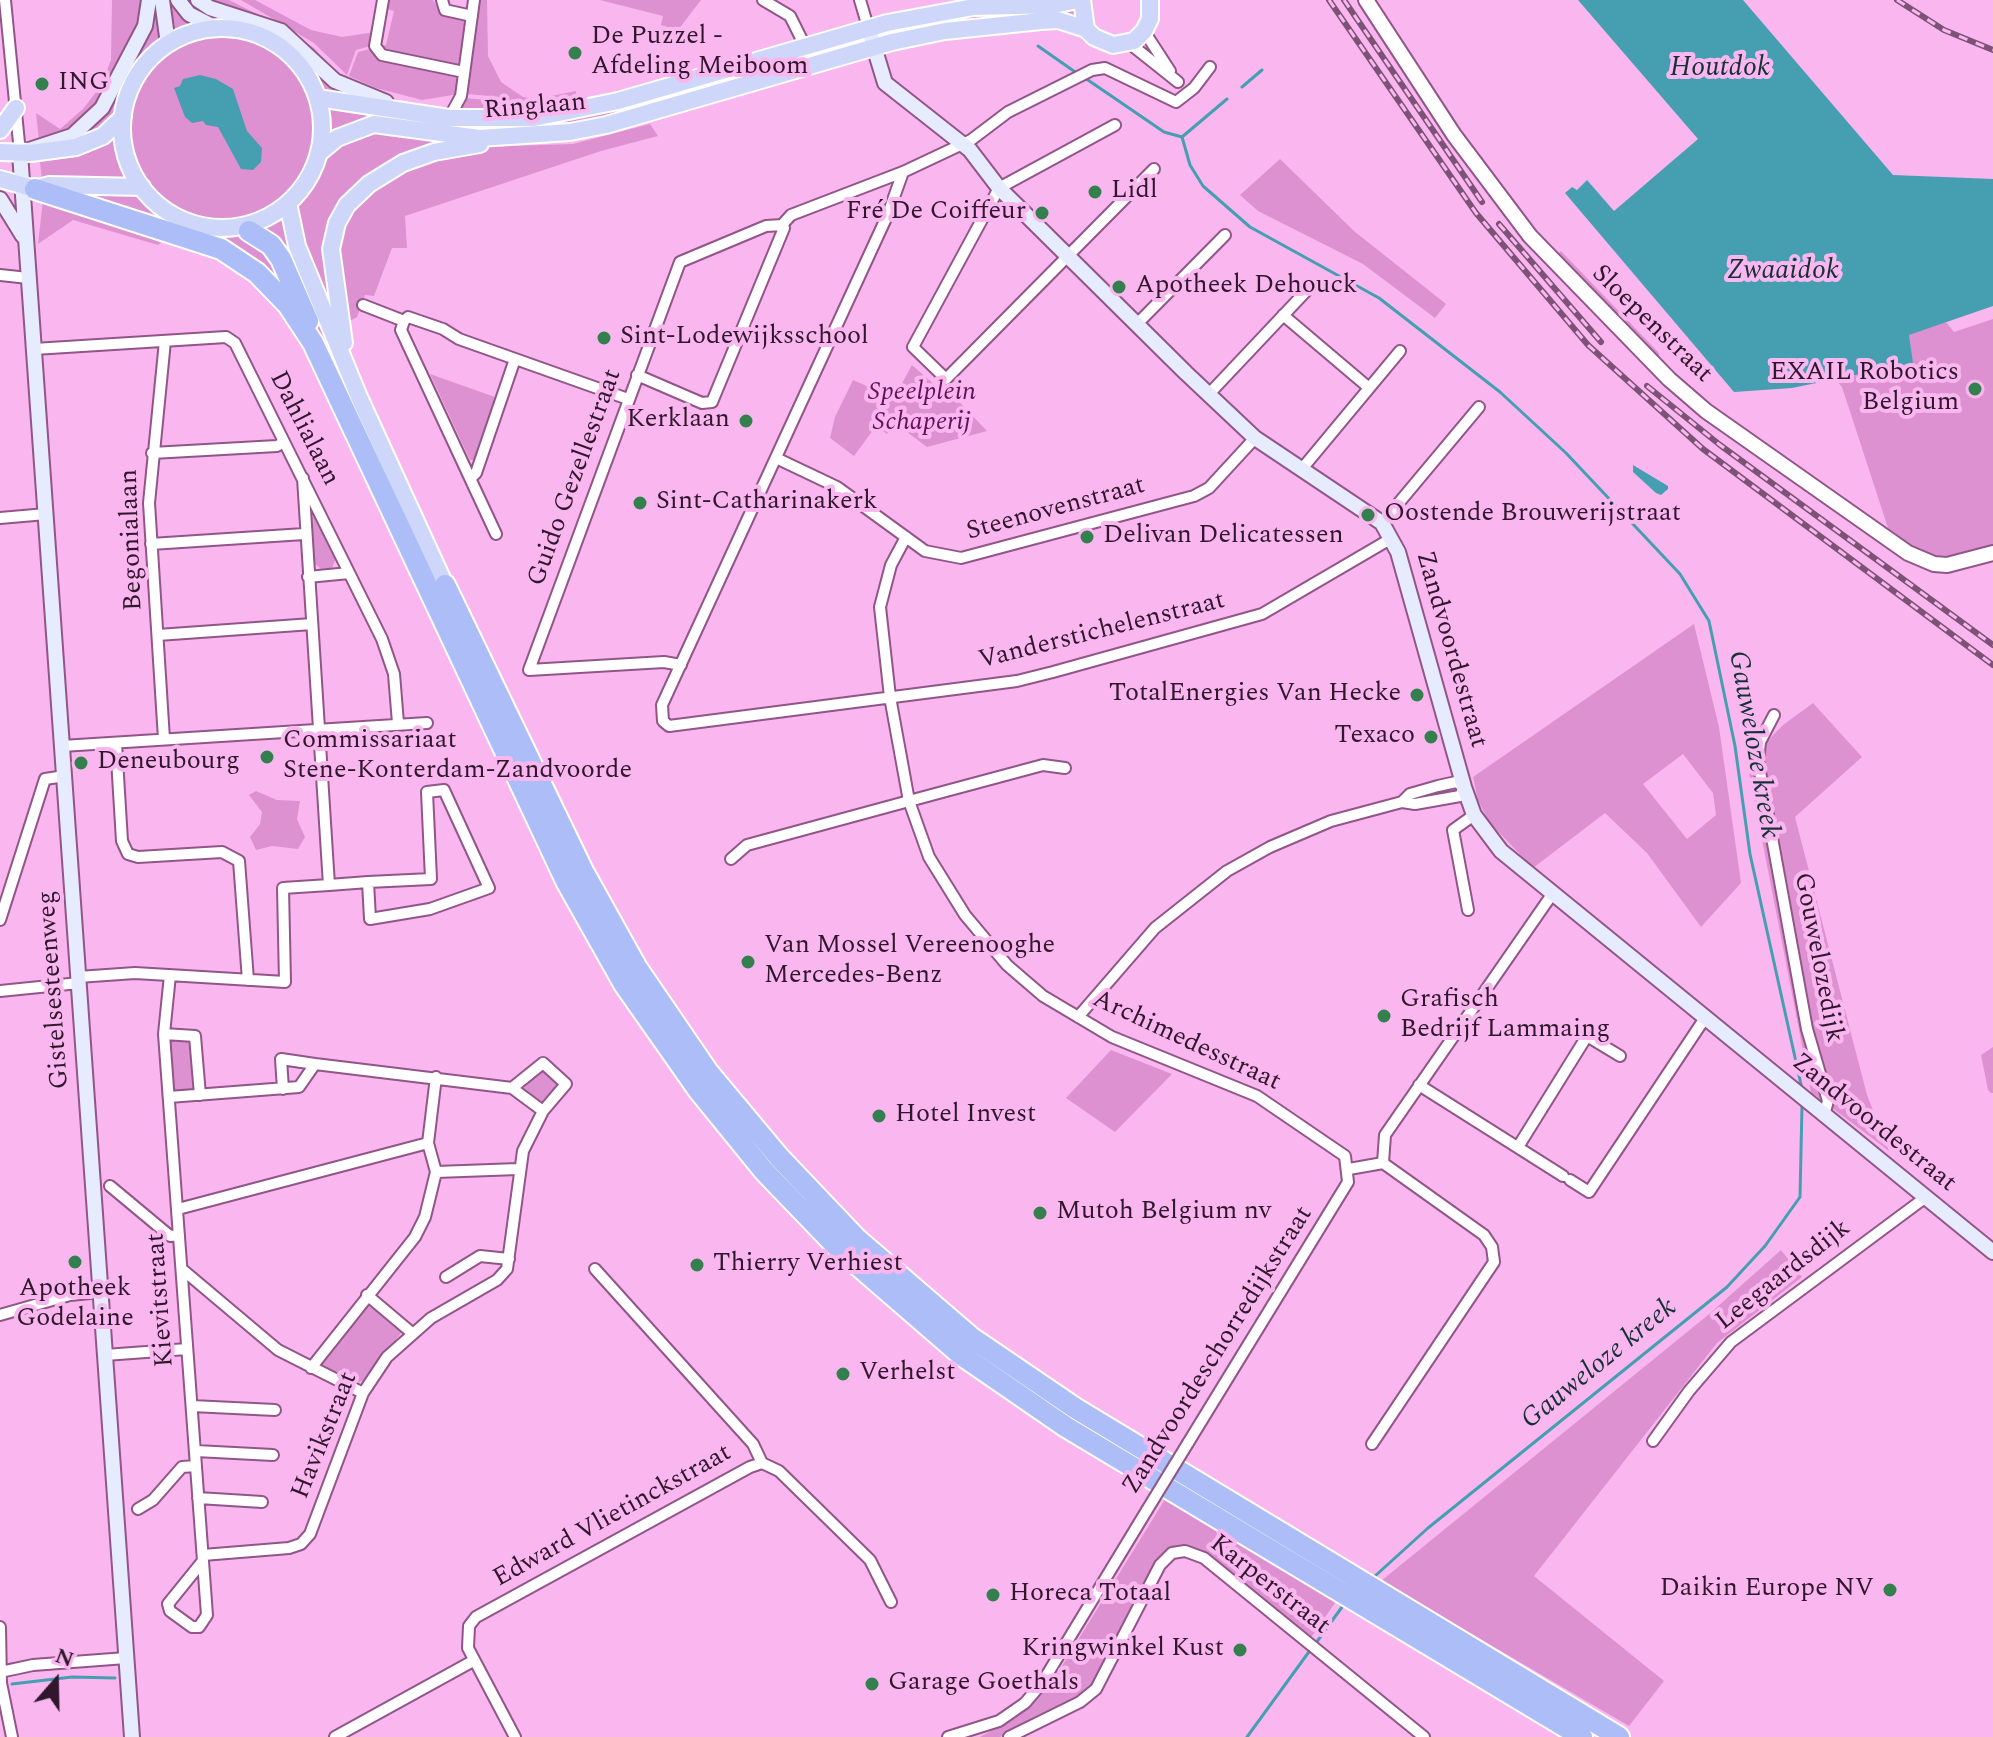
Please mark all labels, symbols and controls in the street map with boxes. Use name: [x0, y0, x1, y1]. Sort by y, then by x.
place label: De Puzzel - Afdeling Meiboom: [591, 22, 808, 84]
marker: De Puzzel - Afdeling Meiboom: [566, 44, 584, 62]
water label: Houtdok: [1670, 53, 1770, 87]
place label: ING: [58, 68, 109, 100]
marker: ING: [33, 75, 51, 93]
street label: Ringlaan: [483, 88, 587, 128]
place label: Lidl: [1111, 176, 1158, 208]
marker: Lidl: [1086, 183, 1104, 201]
place label: Fré De Coiffeur: [846, 197, 1026, 229]
marker: Fré De Coiffeur: [1033, 204, 1051, 222]
water label: Zwaaidok: [1727, 256, 1839, 290]
street label: Sloepenstraat: [1584, 259, 1718, 391]
place label: Apotheek Dehouck: [1135, 271, 1357, 303]
marker: Apotheek Dehouck: [1110, 278, 1128, 296]
place label: Sint-Lodewijksschool: [620, 322, 869, 354]
marker: Sint-Lodewijksschool: [595, 329, 613, 347]
place label: EXAIL Robotics Belgium: [1770, 358, 1959, 420]
street label: Guido Gezellestraat: [522, 365, 630, 591]
street label: Dahlialaan: [261, 366, 345, 492]
park label: Speelplein Schaperij: [868, 378, 976, 440]
marker: EXAIL Robotics Belgium: [1966, 380, 1984, 398]
place label: Kerklaan: [626, 405, 730, 437]
marker: Kerklaan: [737, 412, 755, 430]
street label: Begonialaan: [115, 469, 151, 611]
street label: Steenovenstraat: [963, 471, 1149, 549]
place label: Sint-Catharinakerk: [656, 487, 877, 519]
marker: Sint-Catharinakerk: [631, 494, 649, 512]
place label: Oostende Brouwerijstraat: [1384, 499, 1681, 531]
marker: Oostende Brouwerijstraat: [1359, 506, 1377, 524]
place label: Delivan Delicatessen: [1103, 521, 1344, 553]
marker: Delivan Delicatessen: [1078, 528, 1096, 546]
street label: Zandvoordestraat: [1407, 548, 1493, 752]
street label: Vanderstichelenstraat: [976, 586, 1228, 678]
water label: Gauweloze kreek: [1719, 648, 1785, 842]
place label: TotalEnergies Van Hecke: [1109, 679, 1401, 711]
marker: TotalEnergies Van Hecke: [1408, 686, 1426, 704]
place label: Texaco: [1334, 721, 1415, 753]
place label: Commissariaat Stene-Konterdam-Zandvoorde: [283, 726, 632, 788]
marker: Texaco: [1422, 728, 1440, 746]
place label: Deneubourg: [97, 747, 240, 779]
marker: Commissariaat Stene-Konterdam-Zandvoorde: [258, 748, 276, 766]
marker: Deneubourg: [72, 754, 90, 772]
street label: Gouwelozedijk: [1785, 870, 1849, 1046]
street label: Gistelsesteenweg: [33, 890, 77, 1090]
place label: Van Mossel Vereenooghe Mercedes-Benz: [764, 931, 1055, 992]
marker: Van Mossel Vereenooghe Mercedes-Benz: [739, 953, 757, 971]
street label: Archimedesstraat: [1087, 985, 1285, 1099]
place label: Grafisch Bedrijf Lammaing: [1400, 985, 1610, 1046]
marker: Grafisch Bedrijf Lammaing: [1375, 1007, 1393, 1025]
street label: Zandvoordestraat: [1784, 1048, 1962, 1200]
place label: Hotel Invest: [895, 1100, 1036, 1132]
marker: Hotel Invest: [870, 1107, 888, 1125]
place label: Mutoh Belgium nv: [1056, 1197, 1271, 1229]
street label: Zandvoordeschorredijkstraat: [1117, 1201, 1321, 1501]
marker: Mutoh Belgium nv: [1031, 1204, 1049, 1222]
street label: Leegaardsdijk: [1710, 1214, 1858, 1338]
street label: Kievitstraat: [142, 1232, 182, 1368]
place label: Thierry Verhiest: [713, 1249, 903, 1281]
marker: Apotheek Godelaine: [66, 1253, 84, 1271]
marker: Thierry Verhiest: [688, 1256, 706, 1274]
place label: Apotheek Godelaine: [16, 1274, 134, 1336]
water label: Gauweloze kreek: [1516, 1292, 1684, 1438]
place label: Verhelst: [859, 1358, 955, 1390]
marker: Verhelst: [834, 1365, 852, 1383]
street label: Havikstraat: [286, 1368, 366, 1504]
street label: Edward Vlietinckstraat: [489, 1439, 737, 1595]
street label: Karperstraat: [1202, 1529, 1336, 1643]
place label: Daikin Europe NV: [1660, 1574, 1874, 1606]
place label: Horeca Totaal: [1009, 1579, 1171, 1611]
marker: Daikin Europe NV: [1881, 1581, 1899, 1599]
marker: Horeca Totaal: [984, 1586, 1002, 1604]
place label: Kringwinkel Kust: [1021, 1634, 1224, 1666]
text: N: [50, 1639, 78, 1677]
north arrow: [16, 1641, 96, 1721]
marker: Kringwinkel Kust: [1231, 1641, 1249, 1659]
place label: Garage Goethals: [888, 1668, 1079, 1700]
marker: Garage Goethals: [863, 1675, 881, 1693]

